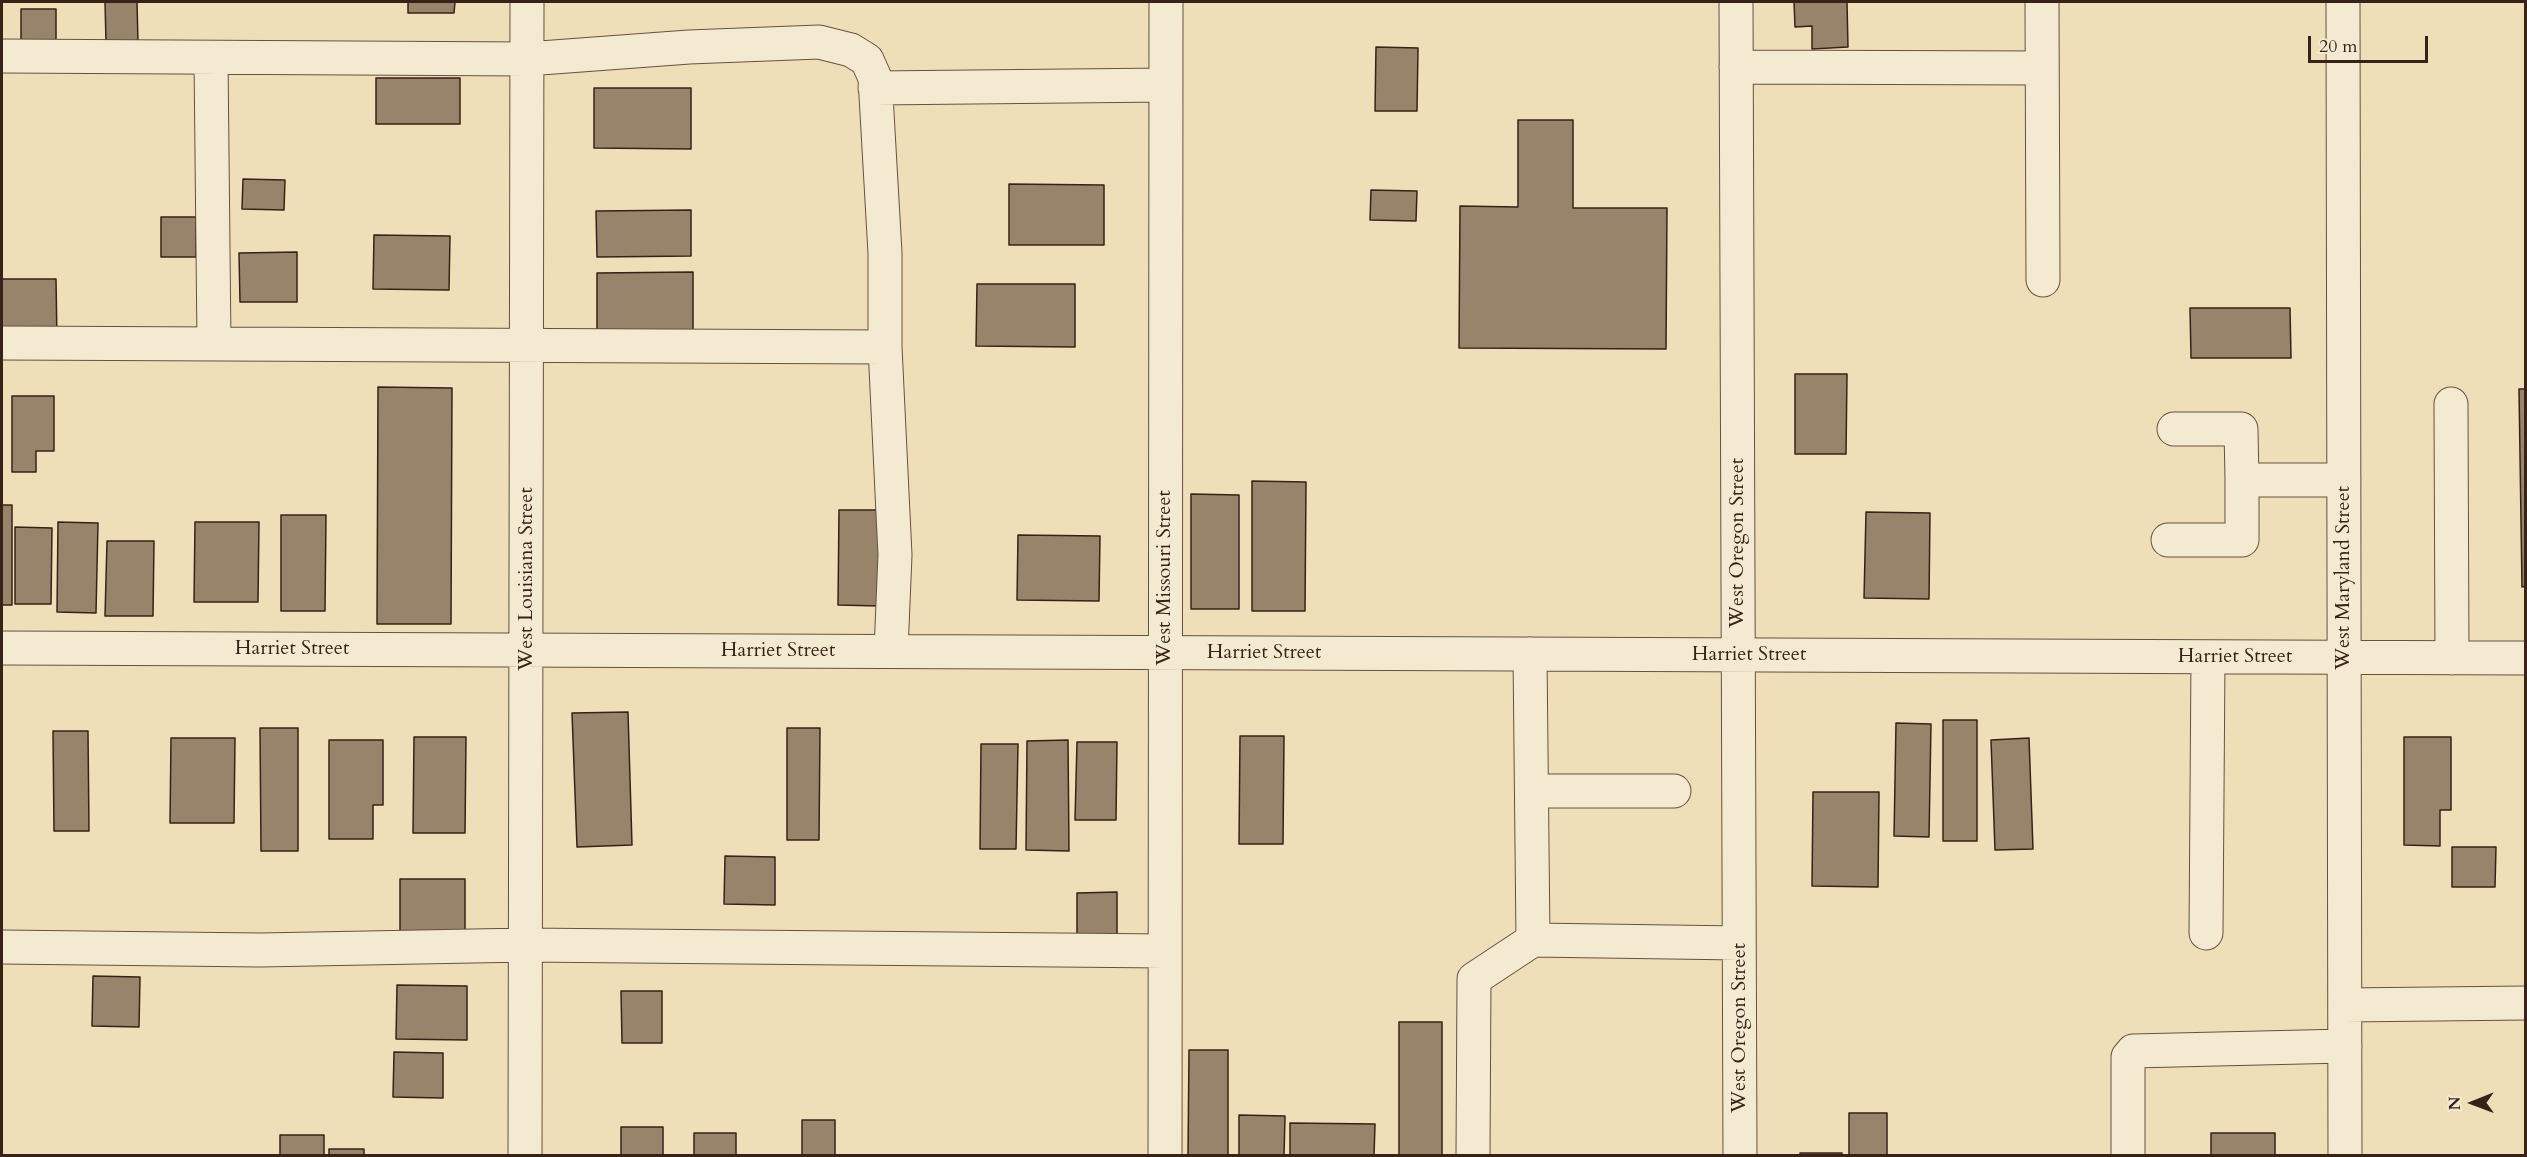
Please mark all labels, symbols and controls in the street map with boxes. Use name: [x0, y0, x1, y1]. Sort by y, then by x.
scale bar: [2311, 24, 2431, 62]
text: 20 m: [2319, 34, 2358, 59]
street label: West Oregon Street: [1726, 458, 1750, 628]
street label: West Maryland Street: [2332, 486, 2356, 670]
street label: West Louisiana Street: [515, 487, 539, 671]
street label: West Missouri Street: [1153, 490, 1177, 666]
street label: Harriet Street: [235, 637, 349, 661]
street label: Harriet Street: [721, 639, 835, 663]
street label: Harriet Street: [1207, 641, 1321, 665]
street label: Harriet Street: [1692, 643, 1806, 667]
street label: Harriet Street: [2178, 645, 2292, 669]
street label: West Oregon Street: [1728, 943, 1752, 1113]
north arrow: [2443, 1073, 2503, 1133]
text: N: [2444, 1096, 2466, 1110]

